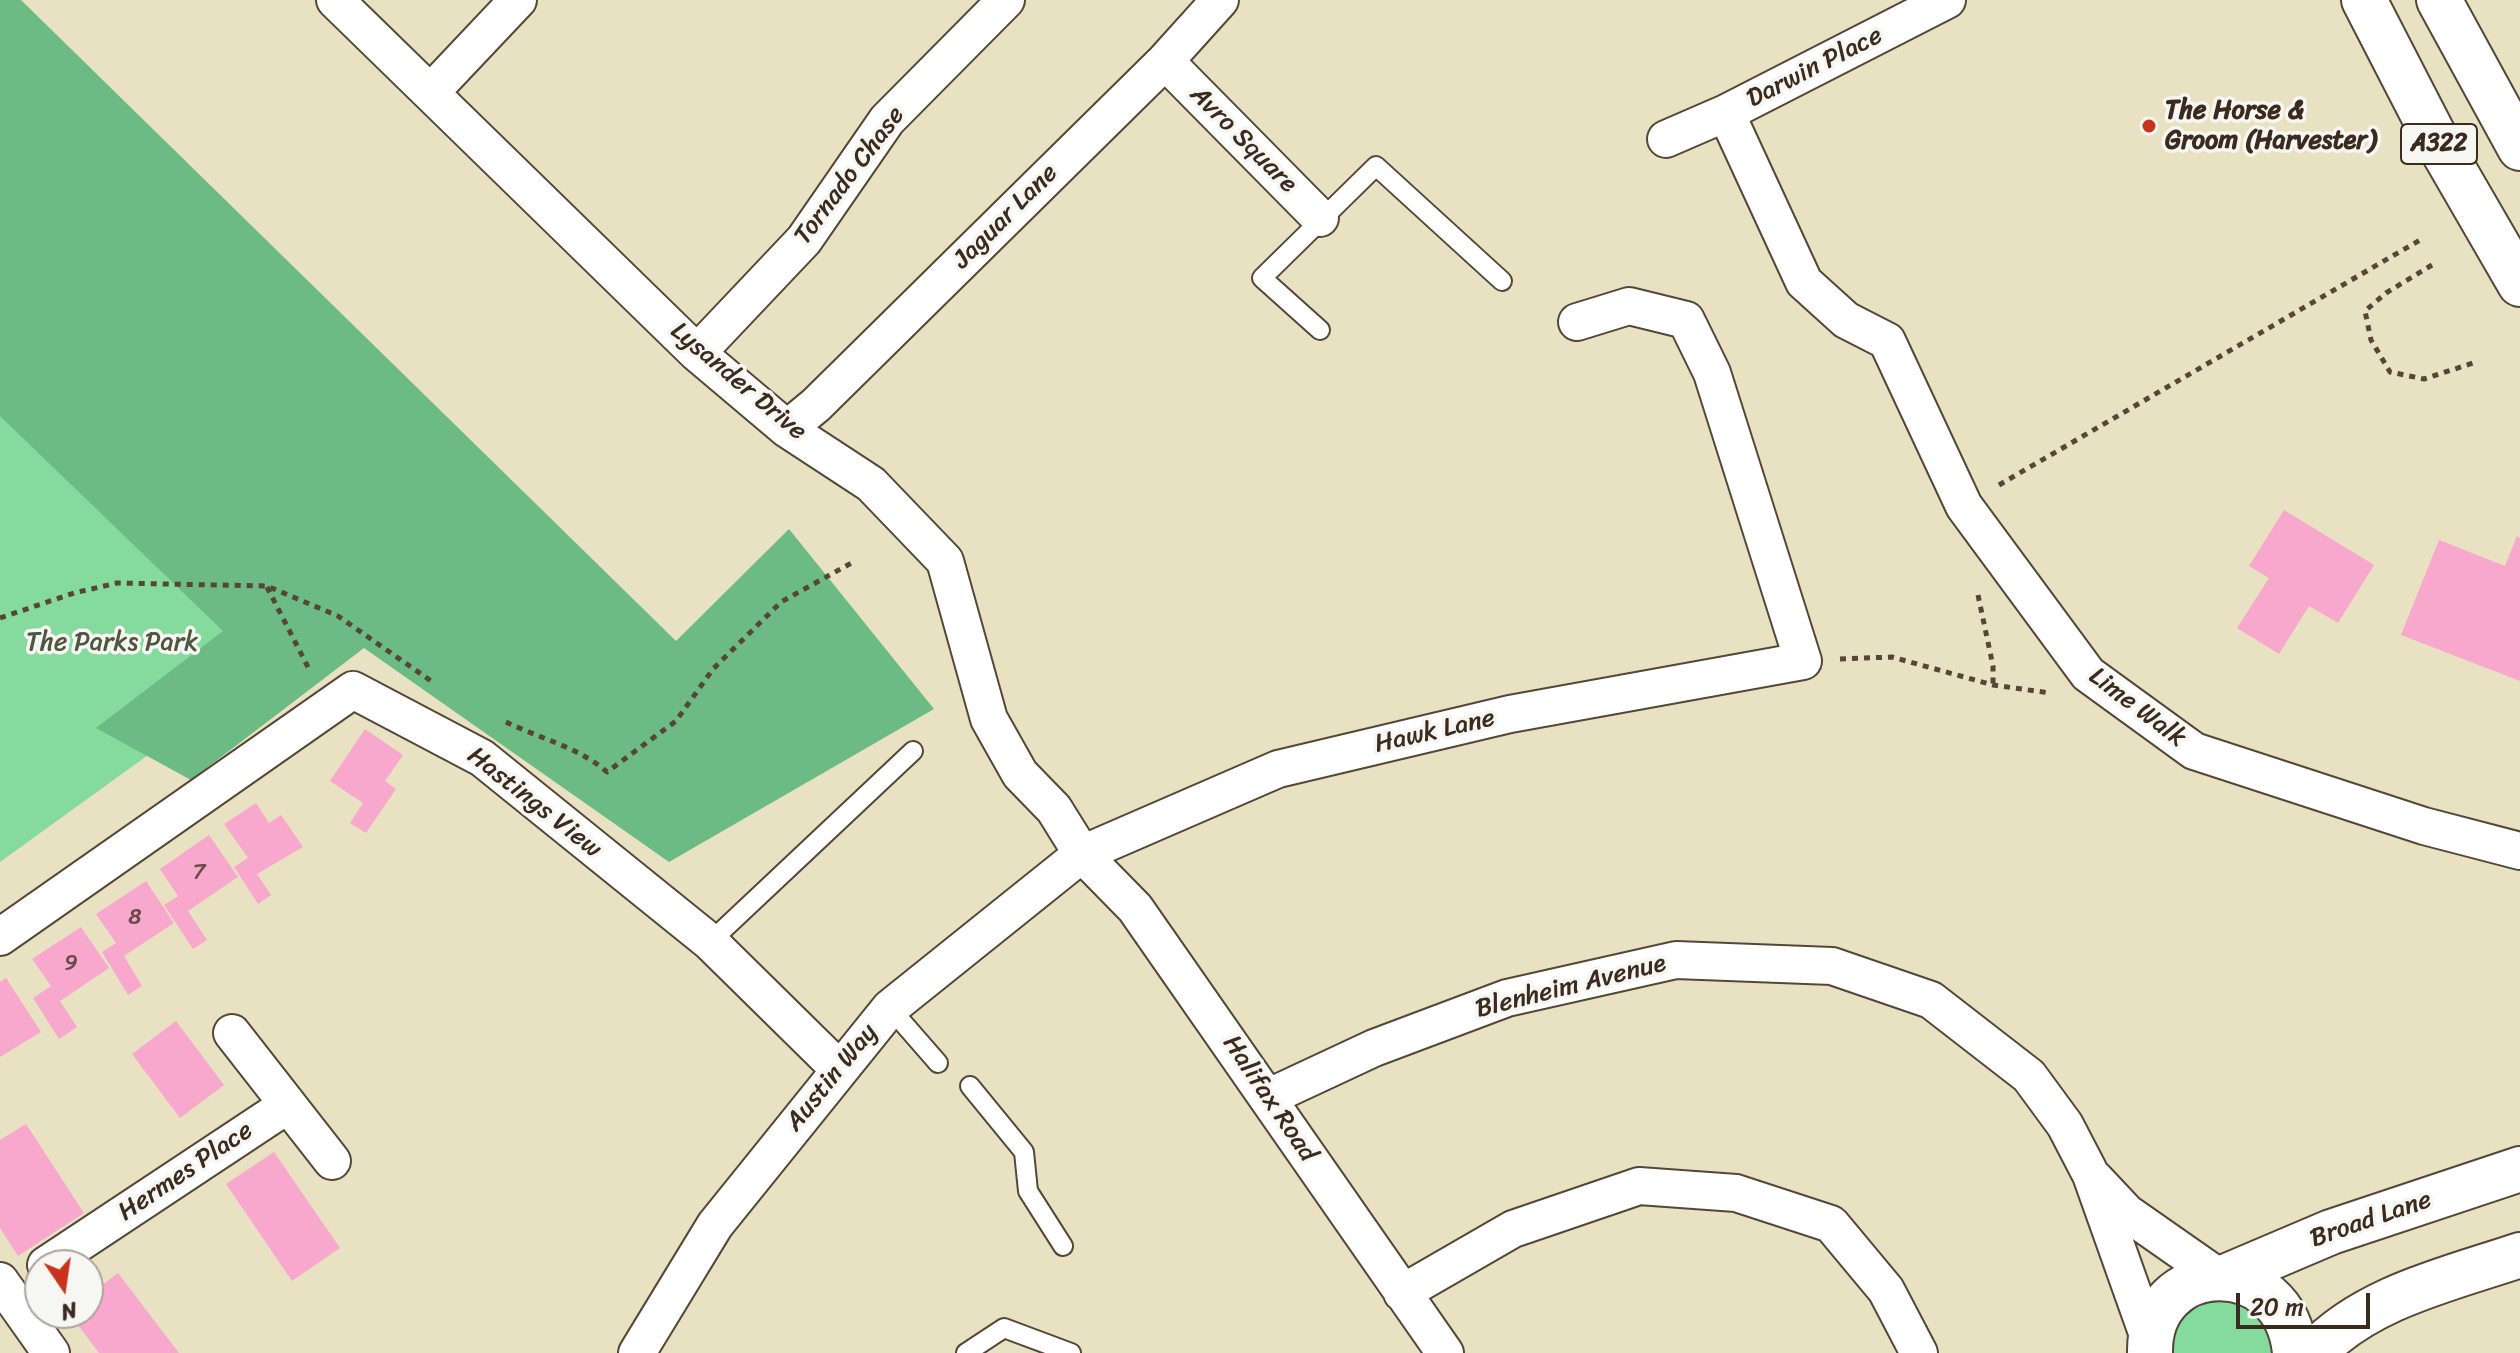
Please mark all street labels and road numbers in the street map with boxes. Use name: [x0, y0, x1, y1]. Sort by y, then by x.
street label: Darwin Place: [1742, 21, 1888, 115]
street label: Avro Square: [1183, 80, 1303, 200]
street label: Tornado Chase: [788, 101, 912, 251]
road number: A322: [2401, 124, 2477, 164]
street label: Jaguar Lane: [947, 158, 1065, 276]
street label: Lysander Drive: [664, 316, 812, 448]
street label: Lime Walk: [2082, 661, 2192, 755]
street label: Hawk Lane: [1372, 703, 1498, 761]
street label: Hastings View: [461, 741, 607, 865]
street label: Blenheim Avenue: [1473, 948, 1669, 1026]
street label: Austin Way: [779, 1018, 885, 1138]
street label: Halifax Road: [1215, 1030, 1323, 1168]
street label: Hermes Place: [113, 1116, 259, 1228]
street label: Broad Lane: [2306, 1185, 2436, 1255]

